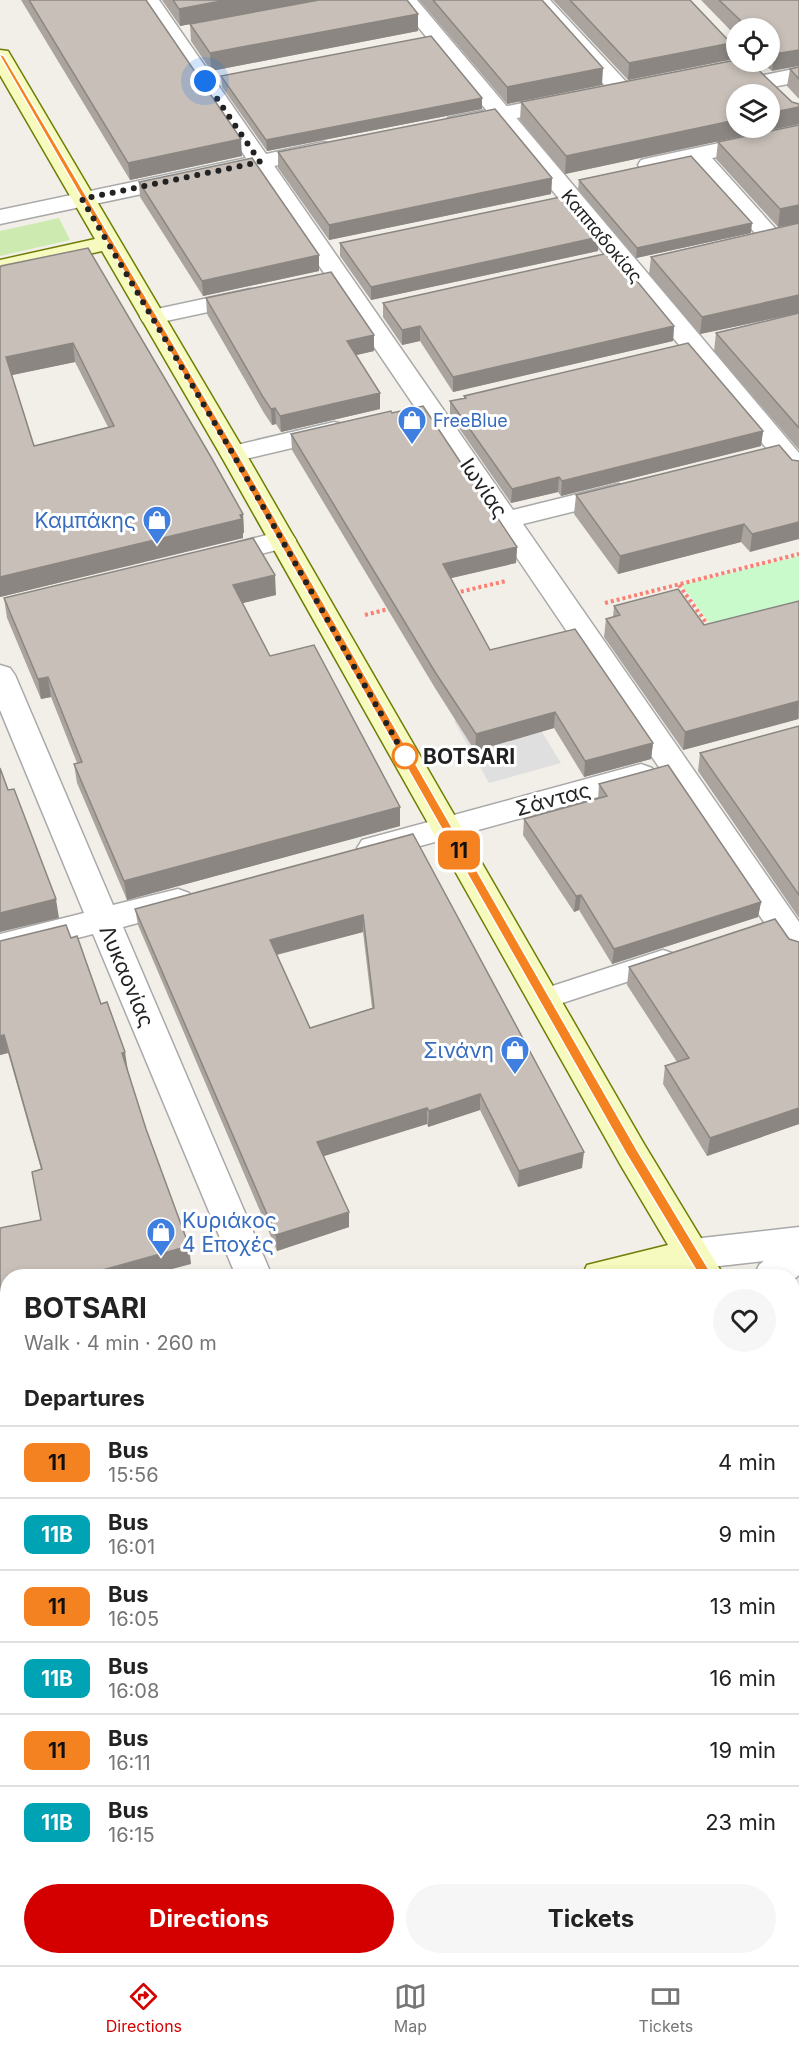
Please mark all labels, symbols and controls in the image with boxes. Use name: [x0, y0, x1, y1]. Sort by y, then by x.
map controls: [726, 18, 780, 138]
button: locate: [726, 18, 780, 72]
your location: [190, 66, 220, 96]
button: layers: [726, 84, 780, 138]
street label: Καππαδοκίας: [557, 185, 647, 287]
shop icon: FreeBlue: [396, 404, 428, 446]
place label: FreeBlue: [433, 410, 508, 431]
street label: Ιωνίας: [455, 453, 513, 523]
shop icon: Καμπάκης: [141, 504, 173, 546]
place label: Καμπάκης: [35, 508, 136, 533]
marker: BOTSARI: [392, 743, 418, 769]
place label: BOTSARI: [423, 744, 515, 769]
street label: Σάντας: [513, 777, 593, 821]
line badge: 11: [432, 830, 486, 870]
text: 11: [450, 838, 468, 863]
street label: Λυκαονίας: [94, 921, 160, 1031]
shop icon: Σινάνη: [499, 1034, 531, 1076]
place label: Σινάνη: [423, 1038, 494, 1063]
place label: Κυριάκος 4 Εποχές: [182, 1208, 277, 1257]
shop icon: Κυριάκος 4 Εποχές: [145, 1216, 177, 1258]
button: heart: [713, 1289, 776, 1352]
text: BOTSARI: [24, 1291, 147, 1325]
text: Walk · 4 min · 260 m: [24, 1331, 217, 1355]
text: Departures: [24, 1385, 145, 1411]
text: Bus: [108, 1437, 149, 1463]
text: 4 min: [718, 1449, 776, 1475]
text: 11: [48, 1450, 66, 1475]
text: 15:56: [108, 1463, 159, 1487]
text: Bus: [108, 1509, 149, 1535]
text: 9 min: [719, 1521, 776, 1547]
text: 11Β: [41, 1522, 73, 1547]
text: 16:01: [108, 1535, 155, 1559]
text: Bus: [108, 1581, 149, 1607]
text: 13 min: [710, 1593, 776, 1619]
text: 11: [48, 1594, 66, 1619]
text: 16:05: [108, 1607, 159, 1631]
text: Bus: [108, 1653, 149, 1679]
text: 16 min: [710, 1665, 776, 1691]
text: 11Β: [41, 1666, 73, 1691]
text: 16:08: [108, 1679, 159, 1703]
text: Bus: [108, 1725, 149, 1751]
text: 19 min: [710, 1737, 776, 1763]
text: 11: [48, 1738, 66, 1763]
text: 16:11: [108, 1751, 151, 1775]
text: Bus: [108, 1797, 149, 1823]
text: 23 min: [705, 1809, 776, 1835]
text: 11Β: [41, 1810, 73, 1835]
text: 16:15: [108, 1823, 155, 1847]
button: Directions: [24, 1884, 394, 1953]
button: Tickets: [406, 1884, 776, 1953]
tab: Directions: [106, 1980, 182, 2036]
tab: Map: [394, 1980, 427, 2036]
tab: Tickets: [639, 1980, 693, 2036]

